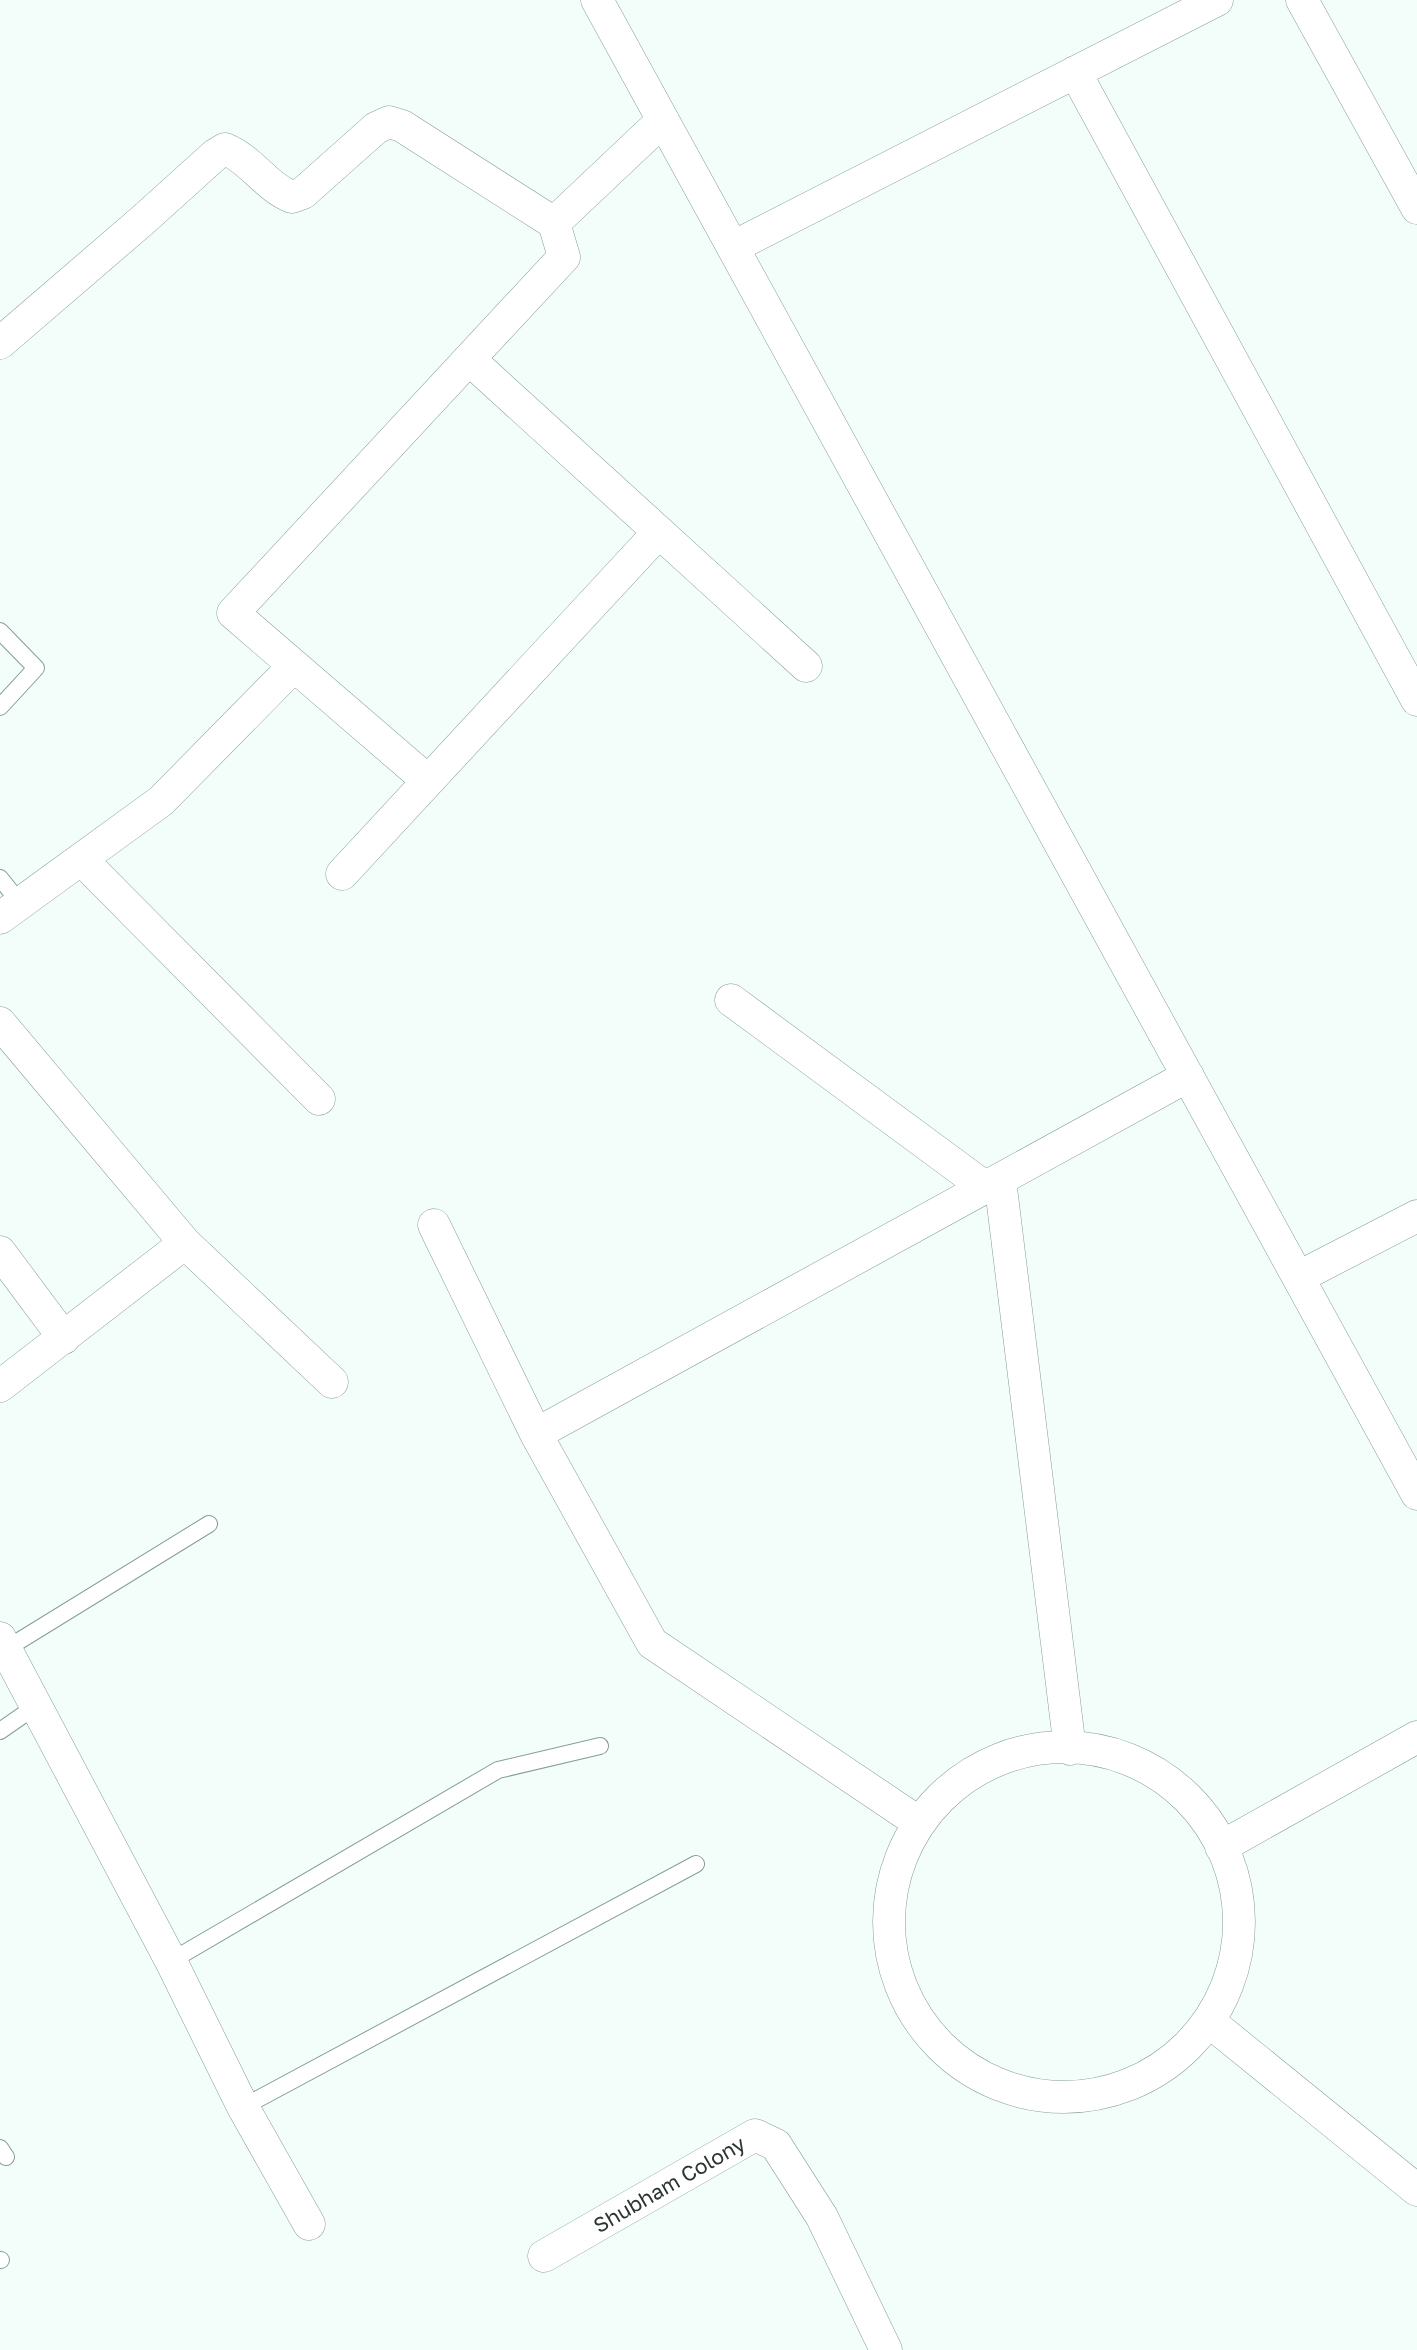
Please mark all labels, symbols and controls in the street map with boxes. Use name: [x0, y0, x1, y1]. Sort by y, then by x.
street label: Shubham Colony: [589, 2130, 750, 2238]

